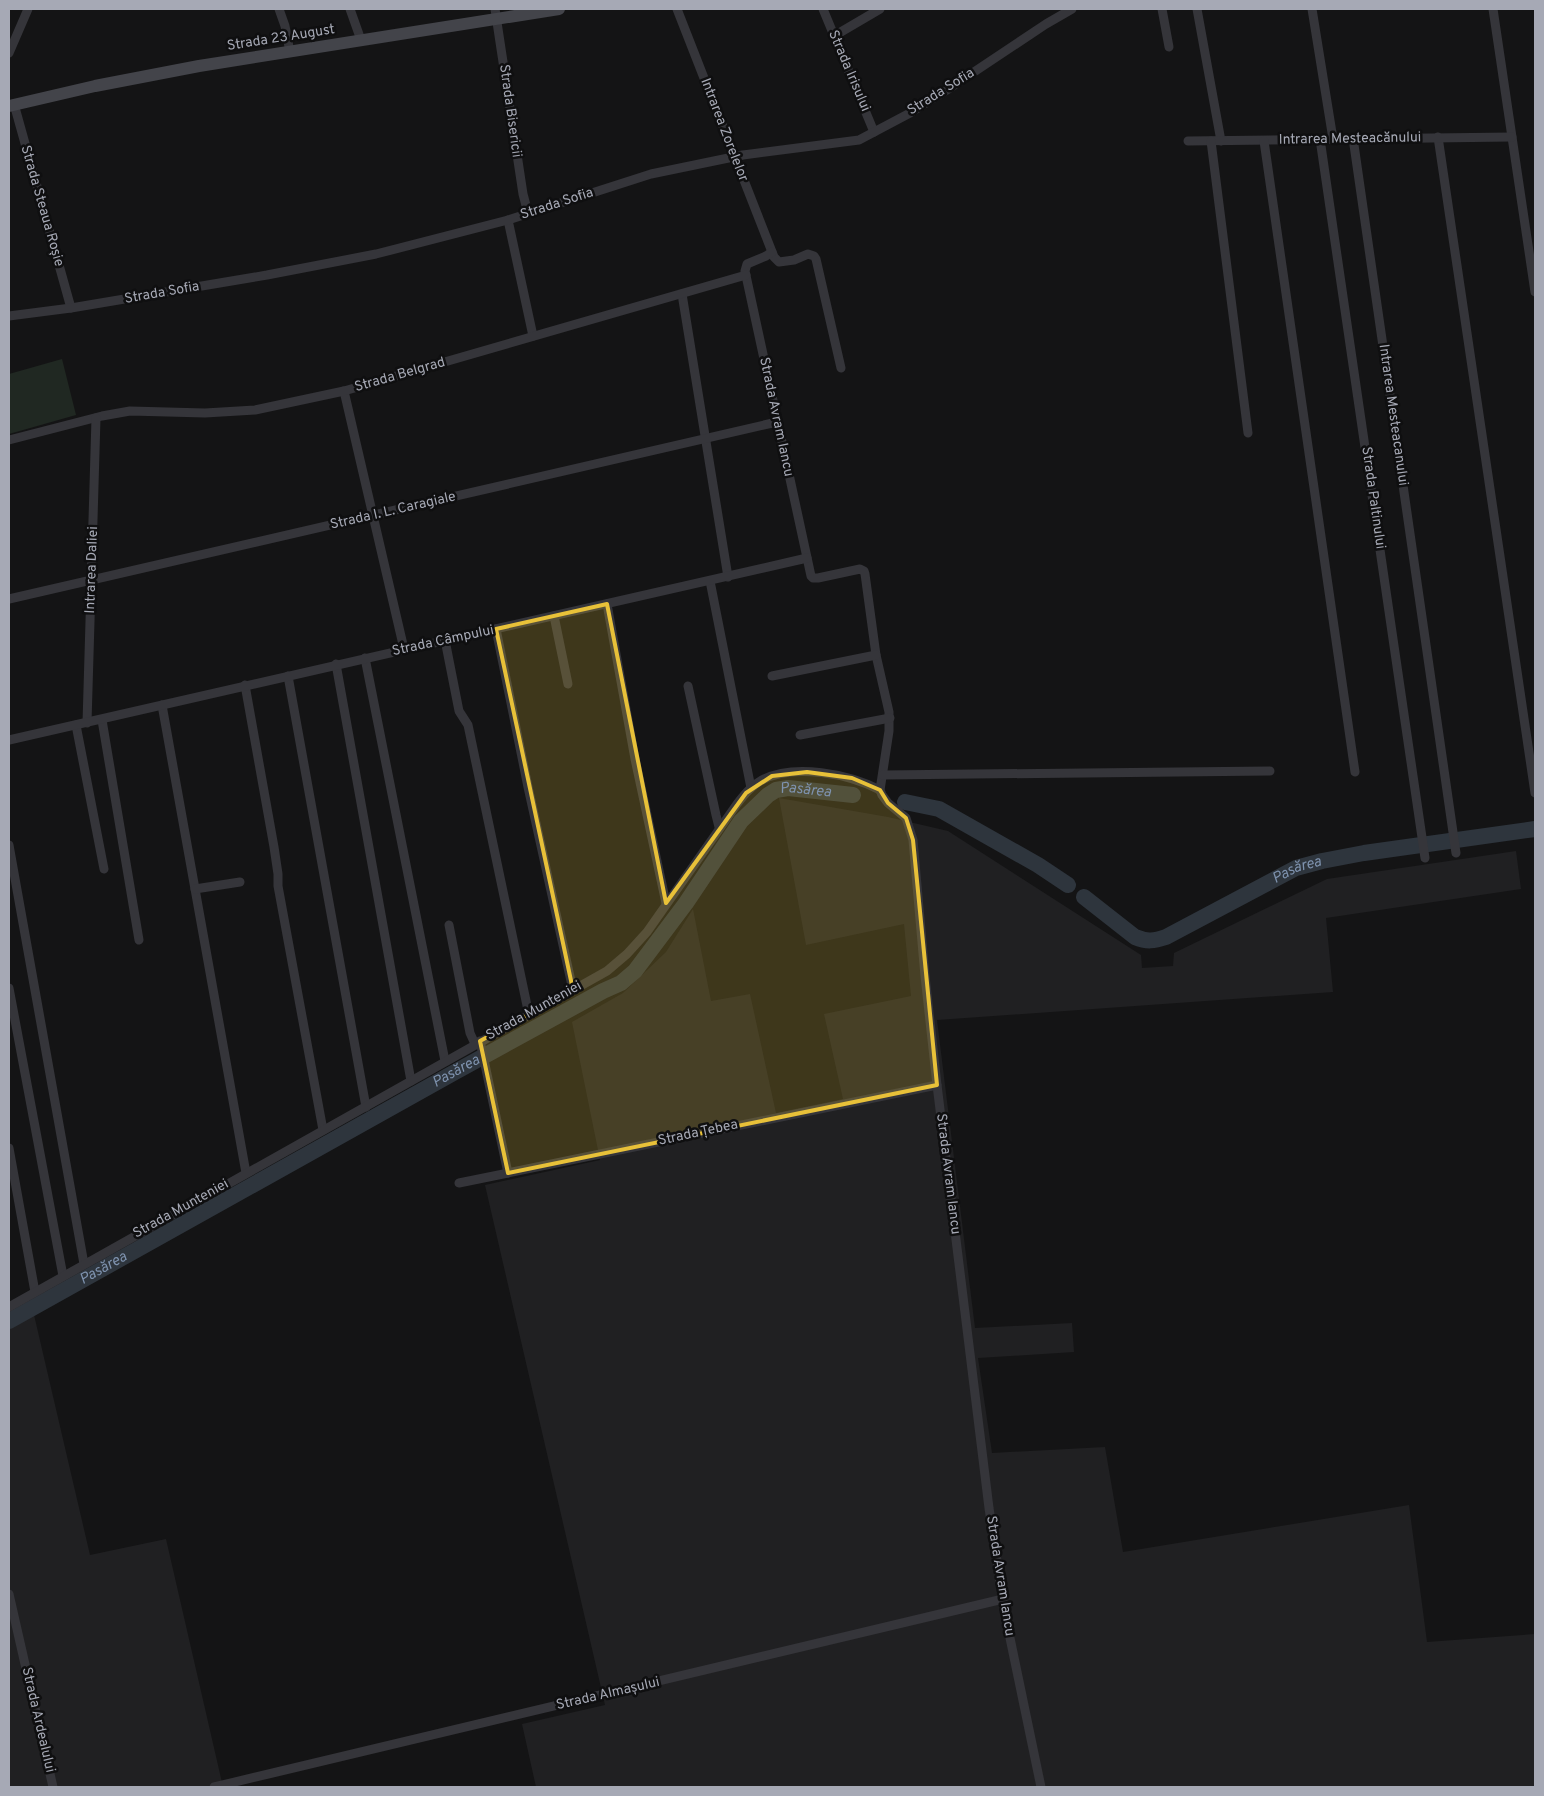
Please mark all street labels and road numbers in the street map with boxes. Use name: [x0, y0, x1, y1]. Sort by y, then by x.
street label: Strada 23 August: [226, 21, 336, 55]
street label: Strada Irisului: [824, 28, 874, 114]
street label: Strada Bisericii: [495, 63, 525, 159]
street label: Strada Sofia: [904, 65, 978, 119]
street label: Intrarea Zorelelor: [696, 76, 752, 185]
street label: Intrarea Mesteacănului: [1279, 129, 1421, 149]
street label: Strada Steaua Roșie: [17, 143, 67, 269]
street label: Strada Sofia: [518, 184, 596, 224]
street label: Strada Sofia: [123, 278, 201, 308]
street label: Intrarea Mesteacanului: [1375, 343, 1411, 487]
street label: Strada Belgrad: [353, 354, 447, 396]
street label: Strada Avram Iancu: [755, 356, 797, 478]
street label: Strada Paltinului: [1357, 446, 1389, 550]
street label: Strada I. L. Caragiale: [329, 488, 457, 534]
street label: Intrarea Daliei: [82, 526, 102, 614]
street label: Strada Câmpului: [391, 622, 495, 660]
street label: Strada Munteniei: [483, 978, 585, 1044]
street label: Strada Avram Iancu: [932, 1113, 964, 1235]
street label: Strada Țebea: [657, 1116, 739, 1150]
street label: Strada Munteniei: [130, 1176, 232, 1242]
street label: Strada Avram Iancu: [982, 1515, 1018, 1637]
street label: Strada Ardealului: [18, 1666, 58, 1774]
street label: Strada Almașului: [555, 1674, 661, 1714]

